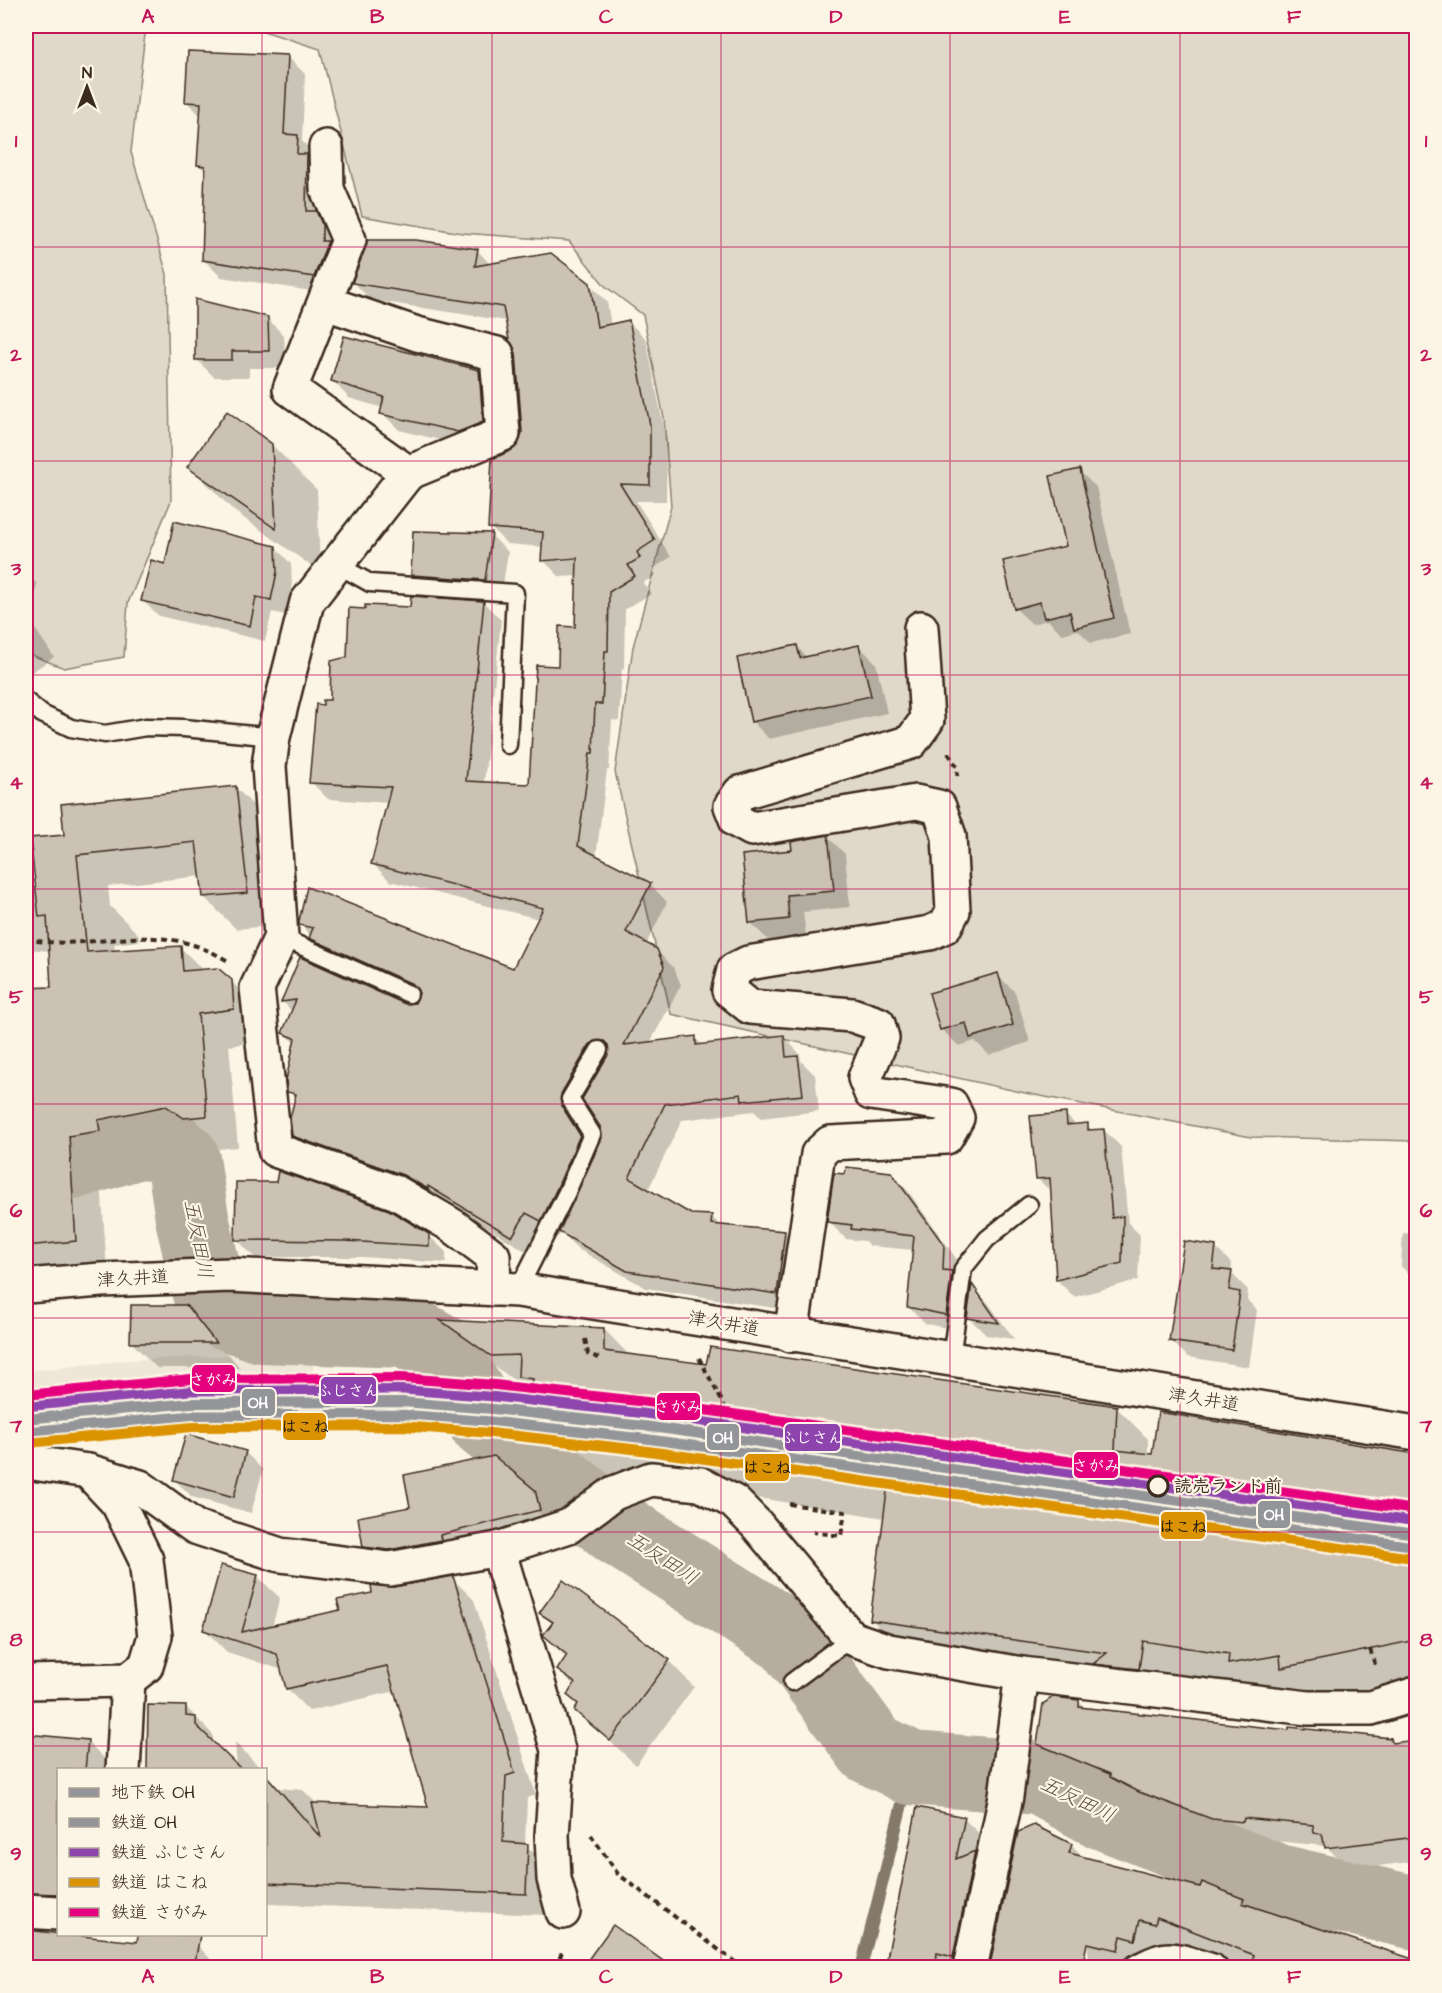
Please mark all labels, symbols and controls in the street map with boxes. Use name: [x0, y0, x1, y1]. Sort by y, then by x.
text: A: [142, 3, 155, 31]
text: B: [370, 3, 385, 31]
text: C: [599, 3, 614, 31]
text: D: [830, 3, 843, 31]
text: E: [1059, 3, 1071, 31]
text: F: [1287, 3, 1302, 31]
north arrow: [57, 57, 117, 117]
text: N: [82, 62, 92, 84]
text: 1: [15, 127, 18, 155]
text: 1: [1425, 127, 1428, 155]
text: 2: [9, 341, 22, 369]
text: 2: [1419, 341, 1432, 369]
text: 3: [10, 555, 22, 583]
text: 3: [1420, 555, 1432, 583]
text: 4: [9, 769, 23, 797]
text: 4: [1419, 769, 1433, 797]
text: 5: [9, 983, 24, 1011]
text: 5: [1419, 983, 1434, 1011]
text: 6: [10, 1197, 23, 1225]
water label: 五反田川: [177, 1197, 219, 1281]
text: 6: [1420, 1197, 1433, 1225]
street label: 津久井道: [96, 1264, 170, 1293]
street label: 津久井道: [686, 1305, 762, 1342]
line badge: さがみ: [191, 1364, 236, 1393]
text: さがみ: [189, 1369, 237, 1391]
line badge: ふじさん: [320, 1376, 377, 1405]
text: ふじさん: [316, 1380, 380, 1402]
street label: 津久井道: [1166, 1382, 1241, 1417]
line badge: OH: [241, 1388, 276, 1417]
text: OH: [248, 1392, 269, 1414]
line badge: さがみ: [656, 1392, 701, 1421]
text: さがみ: [654, 1396, 702, 1418]
text: 7: [9, 1412, 23, 1440]
line badge: はこね: [282, 1412, 327, 1441]
text: 7: [1419, 1412, 1433, 1440]
text: はこね: [281, 1416, 329, 1438]
line badge: OH: [706, 1423, 740, 1451]
line badge: ふじさん: [784, 1423, 841, 1452]
text: OH: [713, 1427, 734, 1449]
text: ふじさん: [780, 1427, 844, 1449]
line badge: さがみ: [1073, 1451, 1119, 1479]
line badge: はこね: [744, 1453, 790, 1482]
text: さがみ: [1072, 1455, 1120, 1477]
text: はこね: [743, 1457, 791, 1479]
place label: 読売ランド前: [1174, 1474, 1282, 1499]
marker: 読売ランド前: [1147, 1475, 1169, 1497]
line badge: OH: [1257, 1500, 1291, 1529]
text: OH: [1264, 1504, 1285, 1526]
line badge: はこね: [1160, 1511, 1206, 1540]
text: はこね: [1159, 1516, 1207, 1538]
water label: 五反田川: [621, 1525, 704, 1592]
text: 8: [10, 1626, 23, 1654]
text: 8: [1420, 1626, 1433, 1654]
legend: [57, 1768, 267, 1936]
water label: 五反田川: [1035, 1770, 1120, 1830]
text: 地下鉄 OH: [111, 1780, 195, 1805]
text: 鉄道 OH: [111, 1810, 177, 1835]
text: 9: [10, 1840, 22, 1868]
text: 鉄道 ふじさん: [111, 1840, 226, 1865]
text: 9: [1420, 1840, 1432, 1868]
text: 鉄道 はこね: [111, 1870, 208, 1895]
text: 鉄道 さがみ: [111, 1900, 208, 1925]
text: A: [142, 1963, 155, 1991]
text: B: [370, 1963, 385, 1991]
text: C: [599, 1963, 614, 1991]
text: D: [830, 1963, 843, 1991]
text: E: [1059, 1963, 1071, 1991]
text: F: [1287, 1963, 1302, 1991]

